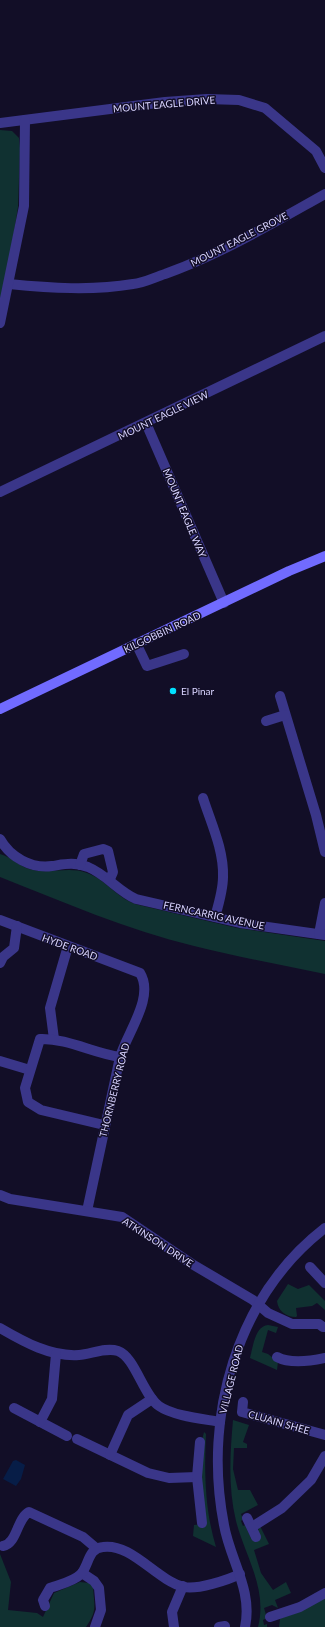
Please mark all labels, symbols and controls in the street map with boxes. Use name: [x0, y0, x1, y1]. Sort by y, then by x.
street label: MOUNT EAGLE DRIVE: [112, 94, 216, 114]
street label: MOUNT EAGLE GROVE: [188, 209, 290, 269]
street label: MOUNT EAGLE VIEW: [116, 388, 211, 442]
street label: MOUNT EAGLE WAY: [161, 467, 210, 560]
street label: KILGOBBIN ROAD: [121, 609, 203, 655]
place label: El Pinar: [181, 685, 215, 697]
marker: El Pinar: [168, 686, 178, 696]
street label: FERNCARRIG AVENUE: [162, 898, 266, 932]
street label: HYDE ROAD: [41, 931, 100, 963]
street label: THORNBERRY ROAD: [96, 1041, 132, 1138]
street label: ATKINSON DRIVE: [120, 1215, 196, 1269]
street label: VILLAGE ROAD: [217, 1343, 245, 1415]
street label: CLUAIN SHEE: [247, 1408, 311, 1437]

